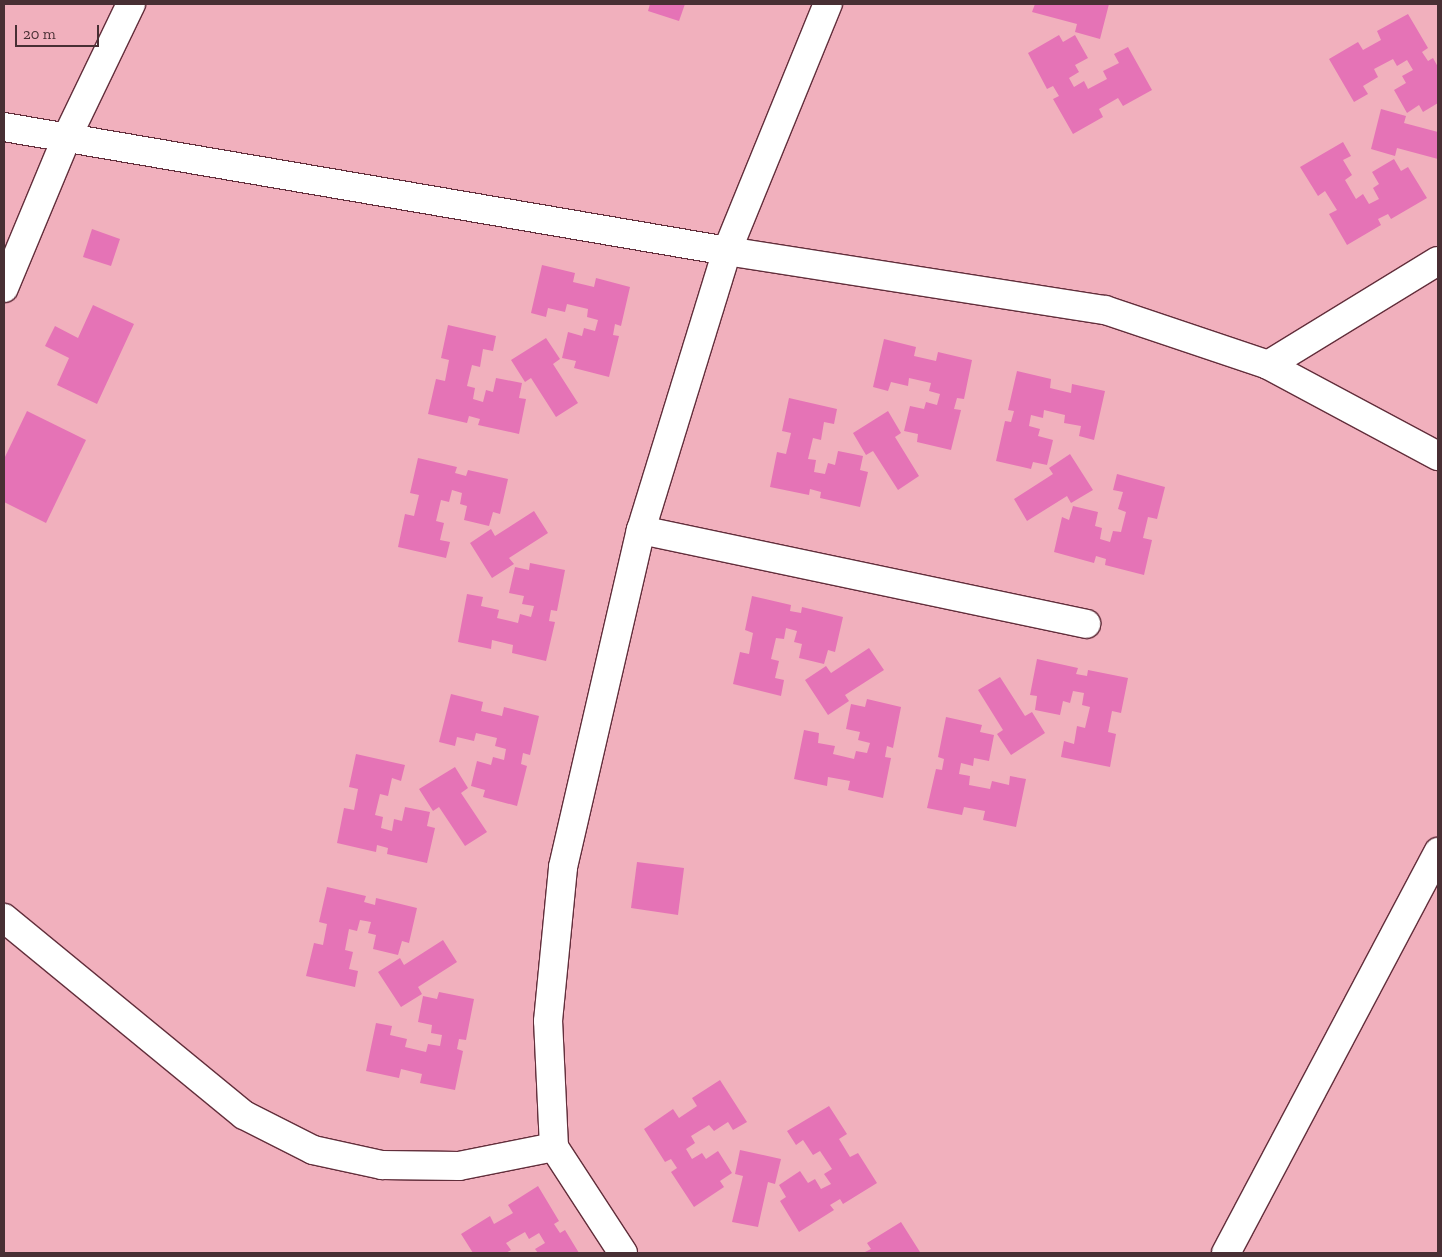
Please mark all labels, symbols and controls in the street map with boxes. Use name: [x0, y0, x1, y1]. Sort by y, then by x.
scale bar: [18, 15, 101, 47]
text: 20 m: [23, 25, 56, 43]

